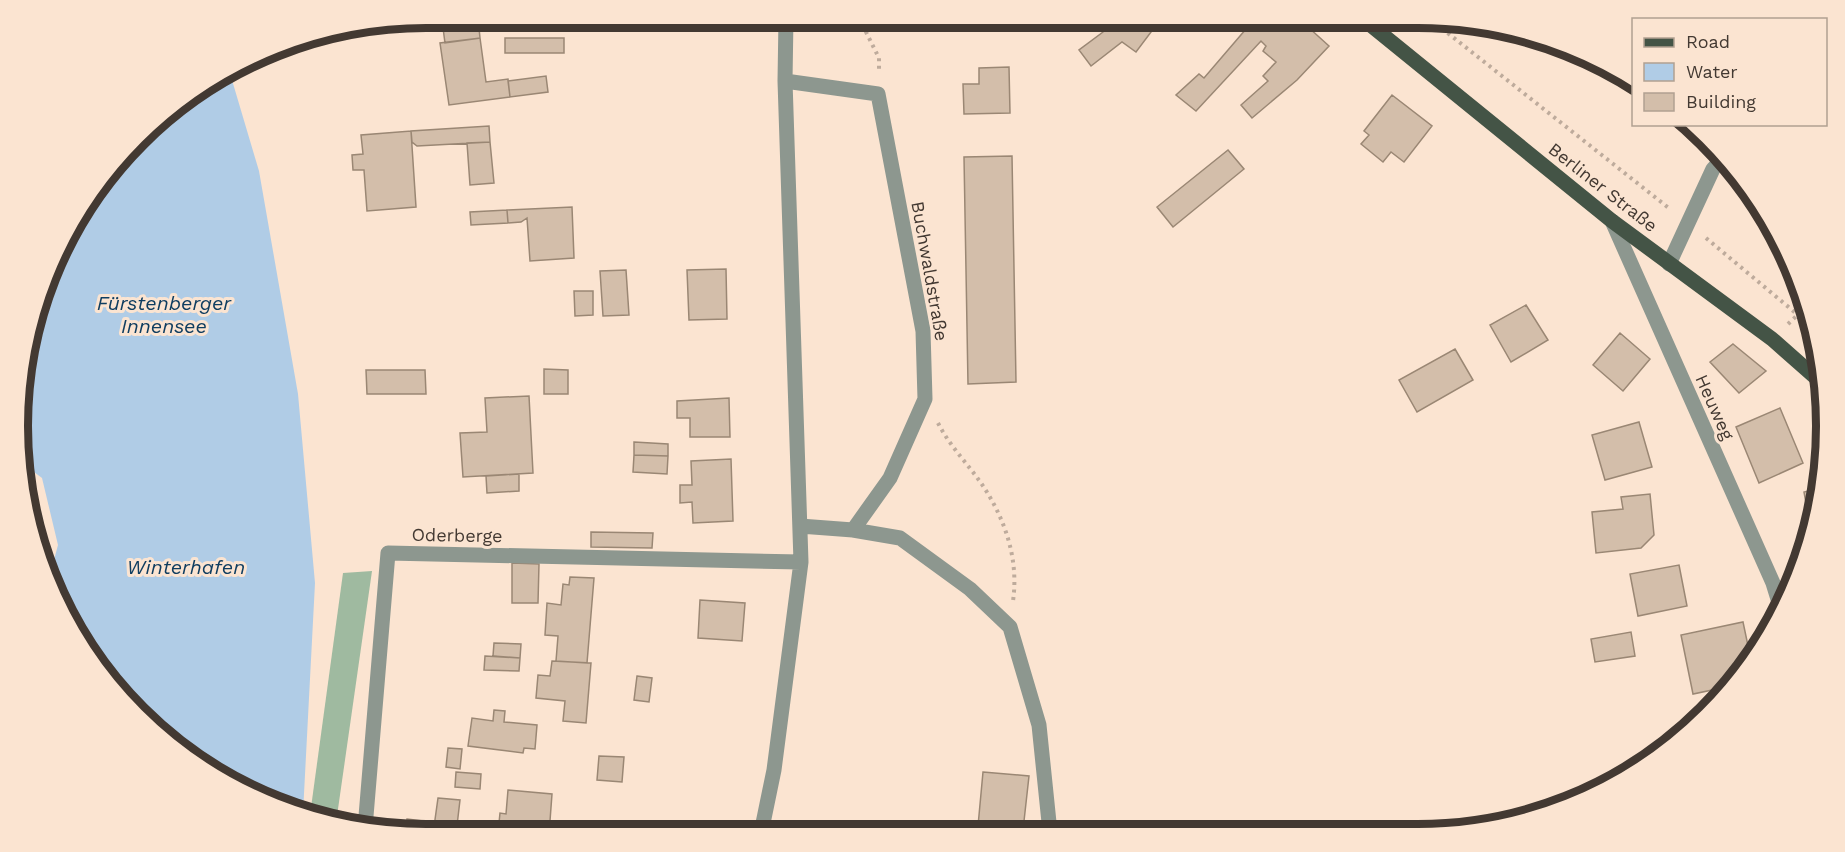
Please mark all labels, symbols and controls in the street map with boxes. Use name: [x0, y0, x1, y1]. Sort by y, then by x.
legend: [1632, 18, 1827, 126]
text: Road: [1686, 31, 1730, 52]
text: Water: [1686, 61, 1738, 82]
text: Building: [1686, 91, 1756, 112]
street label: Berliner Straße: [1544, 138, 1662, 236]
street label: Buchwaldstraße: [907, 199, 953, 343]
water label: Fürstenberger Innensee: [97, 291, 232, 338]
street label: Heuweg: [1691, 371, 1739, 443]
street label: Oderberge: [411, 524, 503, 546]
water label: Winterhafen: [127, 555, 245, 579]

